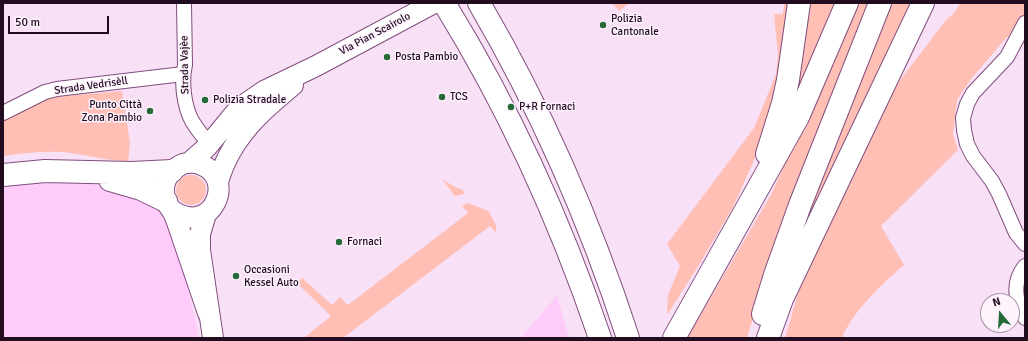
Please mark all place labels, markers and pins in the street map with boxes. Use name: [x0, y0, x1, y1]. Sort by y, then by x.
place label: Polizia Cantonale: [611, 12, 659, 38]
marker: Polizia Cantonale: [598, 20, 608, 30]
place label: Posta Pambio: [395, 50, 458, 64]
marker: Posta Pambio: [382, 52, 392, 62]
place label: TCS: [450, 90, 468, 104]
marker: TCS: [437, 92, 447, 102]
place label: Polizia Stradale: [213, 93, 286, 107]
marker: Polizia Stradale: [200, 95, 210, 105]
place label: Punto Città Zona Pambio: [82, 98, 142, 124]
place label: P+R Fornaci: [519, 100, 575, 114]
marker: P+R Fornaci: [506, 102, 516, 112]
marker: Punto Città Zona Pambio: [145, 106, 155, 116]
place label: Fornaci: [347, 235, 382, 249]
marker: Fornaci: [334, 237, 344, 247]
place label: Occasioni Kessel Auto: [244, 263, 299, 289]
marker: Occasioni Kessel Auto: [231, 271, 241, 281]

